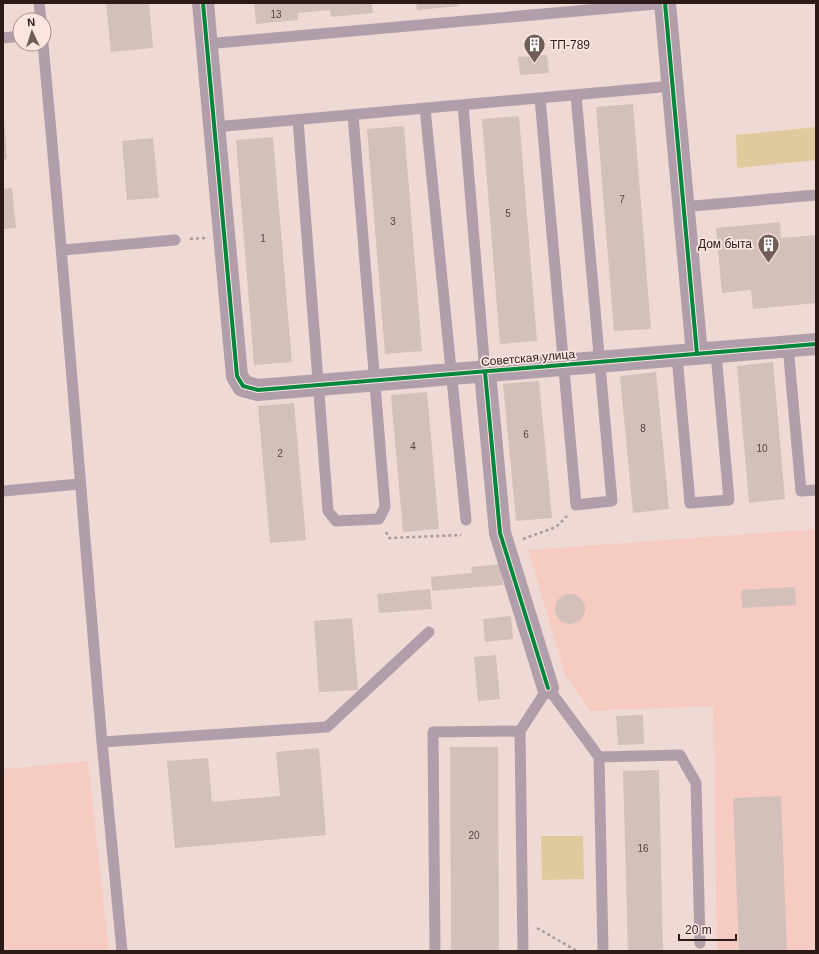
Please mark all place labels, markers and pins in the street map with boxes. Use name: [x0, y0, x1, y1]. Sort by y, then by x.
building icon: ТП-789: [521, 32, 547, 65]
place label: ТП-789: [550, 38, 590, 52]
building icon: Дом быта: [755, 231, 781, 264]
place label: Дом быта: [698, 237, 752, 251]

